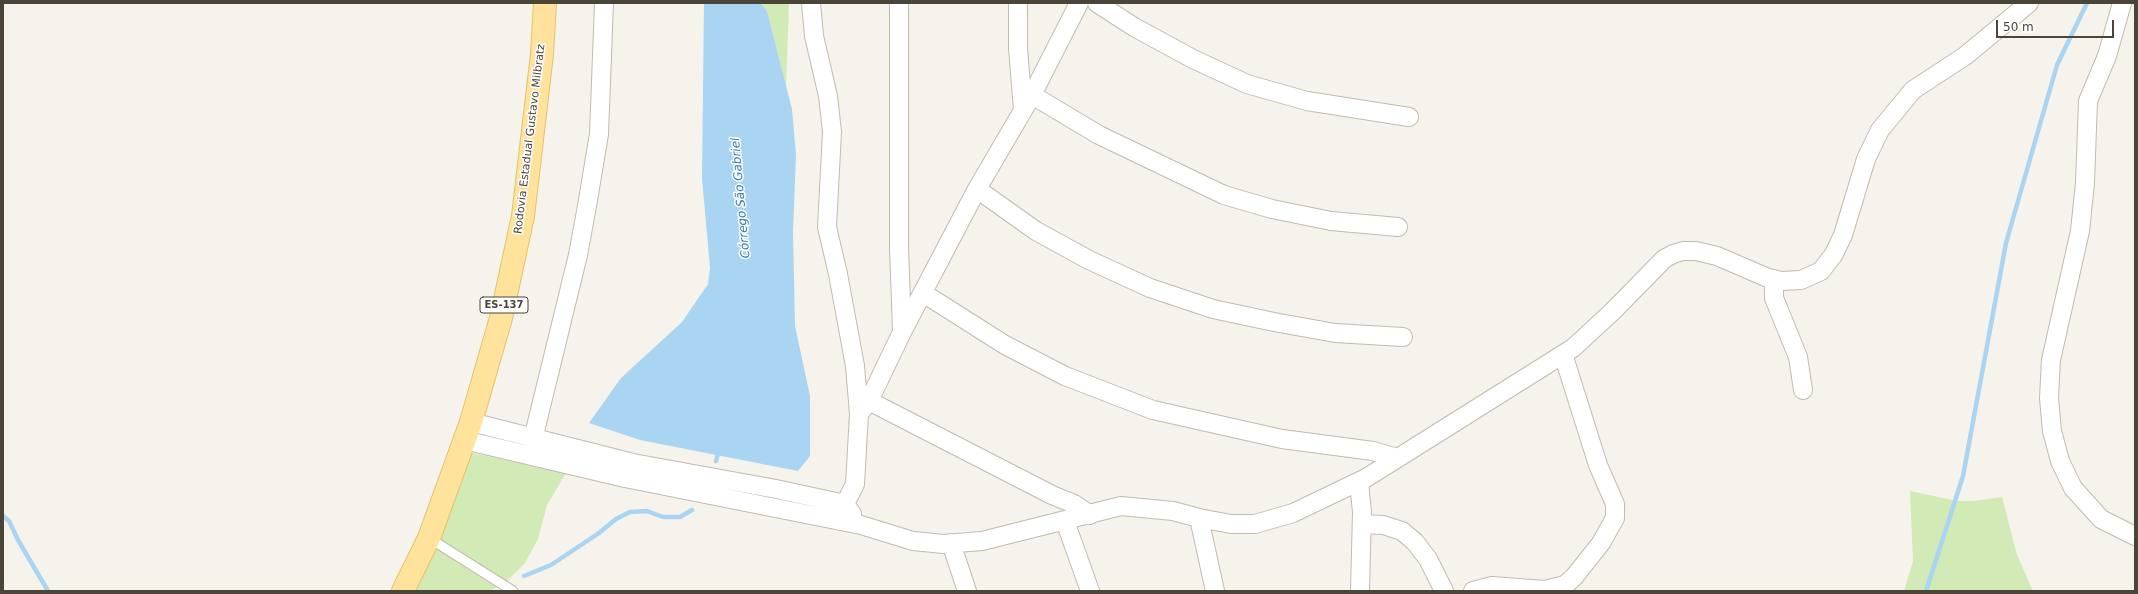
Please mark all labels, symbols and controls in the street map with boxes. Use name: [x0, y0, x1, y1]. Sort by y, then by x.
scale bar: [1998, 12, 2116, 38]
text: 50 m: [2003, 20, 2034, 34]
street label: Rodovia Estadual Gustavo Milbratz: [512, 43, 548, 235]
water label: Córrego São Gabriel: [729, 137, 753, 259]
road number: ES-137: [480, 297, 528, 313]

